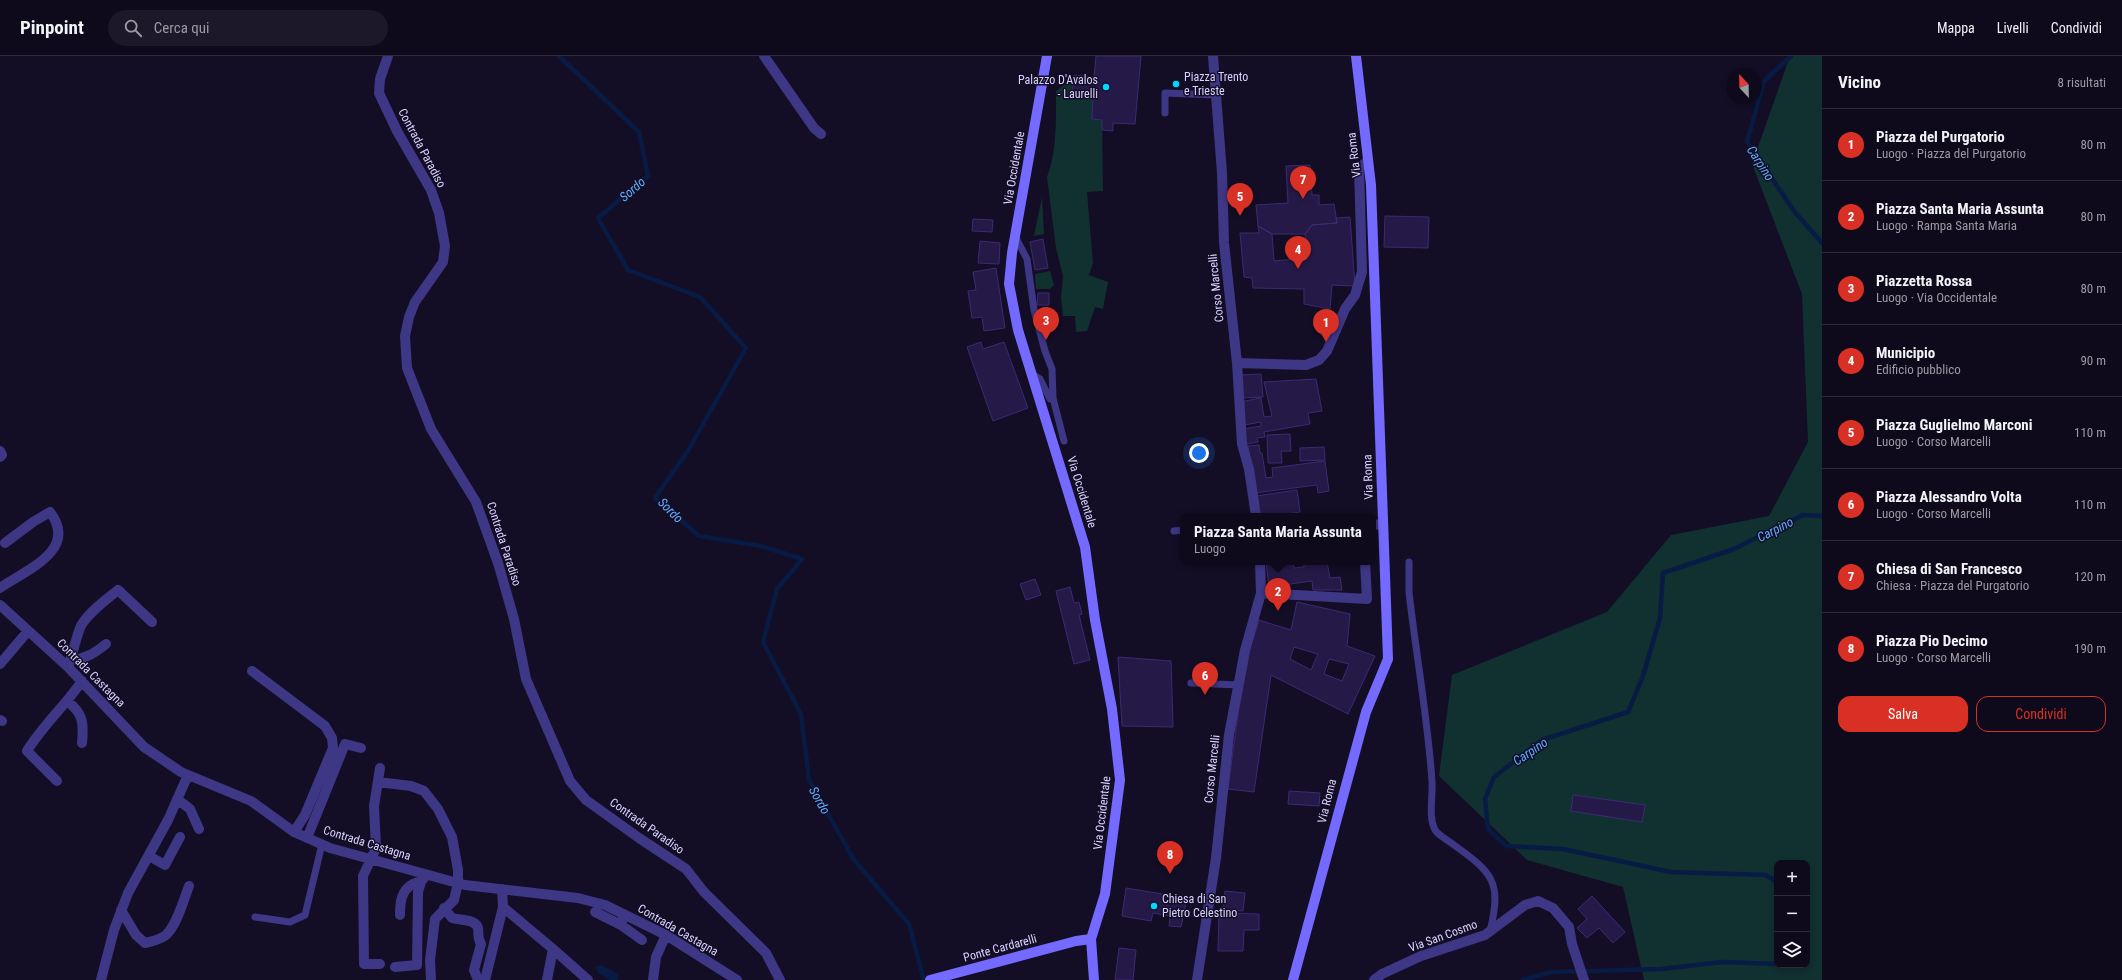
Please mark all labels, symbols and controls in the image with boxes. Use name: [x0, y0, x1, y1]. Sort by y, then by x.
search box: [108, 10, 388, 46]
text: Pinpoint: [20, 16, 84, 39]
icon: search: [122, 17, 144, 39]
text: Cerca qui: [154, 19, 210, 37]
text: Mappa: [1937, 20, 1975, 36]
text: Livelli: [1997, 20, 2029, 36]
text: Condividi: [2051, 20, 2102, 36]
north arrow: [1726, 68, 1762, 104]
place label: Piazza Trento e Trieste: [1184, 70, 1248, 98]
text: Vicino: [1838, 72, 1881, 92]
place label: Palazzo D'Avalos - Laurelli: [1018, 73, 1098, 101]
text: 8 risultati: [2058, 75, 2106, 90]
marker: Piazza Trento e Trieste: [1171, 79, 1181, 89]
marker: Palazzo D'Avalos - Laurelli: [1101, 82, 1111, 92]
street label: Contrada Paradiso: [395, 106, 449, 190]
text: Piazza del Purgatorio: [1876, 128, 2005, 146]
street label: Via Occidentale: [1001, 130, 1027, 206]
street label: Via Roma: [1344, 131, 1364, 178]
text: 1: [1848, 137, 1854, 152]
text: 80 m: [2080, 137, 2106, 152]
water label: Carpino: [1744, 143, 1777, 184]
text: Luogo · Piazza del Purgatorio: [1876, 146, 2026, 161]
pin: 7: [1290, 166, 1316, 199]
water label: Sordo: [616, 174, 648, 205]
pin: 5: [1227, 183, 1253, 216]
text: Piazza Santa Maria Assunta: [1876, 200, 2044, 218]
text: 2: [1848, 209, 1854, 224]
text: 80 m: [2080, 209, 2106, 224]
text: Luogo · Rampa Santa Maria: [1876, 218, 2017, 233]
pin: 4: [1285, 236, 1311, 269]
street label: Corso Marcelli: [1205, 253, 1227, 323]
text: Piazzetta Rossa: [1876, 272, 1972, 290]
text: 3: [1848, 281, 1854, 296]
text: 80 m: [2080, 281, 2106, 296]
text: Luogo · Via Occidentale: [1876, 290, 1997, 305]
pin: 3: [1033, 307, 1059, 340]
pin: 1: [1313, 309, 1339, 342]
text: Municipio: [1876, 344, 1935, 362]
text: 4: [1848, 353, 1854, 368]
text: 90 m: [2080, 353, 2106, 368]
text: Edificio pubblico: [1876, 362, 1961, 377]
text: Piazza Guglielmo Marconi: [1876, 416, 2033, 434]
text: 5: [1848, 425, 1854, 440]
text: 110 m: [2074, 425, 2106, 440]
text: Luogo · Corso Marcelli: [1876, 434, 1991, 449]
your location: [1189, 443, 1209, 463]
street label: Via Roma: [1360, 454, 1376, 500]
street label: Via Occidentale: [1064, 455, 1100, 530]
text: Piazza Alessandro Volta: [1876, 488, 2022, 506]
water label: Sordo: [655, 495, 686, 526]
text: 6: [1848, 497, 1854, 512]
text: 110 m: [2074, 497, 2106, 512]
street label: Contrada Paradiso: [484, 500, 524, 588]
text: Luogo · Corso Marcelli: [1876, 506, 1991, 521]
popup: [1180, 513, 1376, 565]
water label: Carpino: [1755, 514, 1796, 545]
text: Piazza Santa Maria Assunta: [1194, 523, 1362, 541]
text: Luogo: [1194, 541, 1226, 556]
text: Chiesa di San Francesco: [1876, 560, 2022, 578]
text: 7: [1848, 569, 1854, 584]
text: 120 m: [2074, 569, 2106, 584]
pin: 2: [1265, 578, 1291, 611]
text: Chiesa · Piazza del Purgatorio: [1876, 578, 2029, 593]
text: Piazza Pio Decimo: [1876, 632, 1988, 650]
street label: Contrada Castagna: [54, 636, 128, 710]
text: 8: [1848, 641, 1854, 656]
text: 190 m: [2074, 641, 2106, 656]
text: Luogo · Corso Marcelli: [1876, 650, 1991, 665]
pin: 6: [1192, 662, 1218, 695]
button: Salva: [1838, 696, 1968, 732]
button: Condividi: [1976, 696, 2106, 732]
street label: Corso Marcelli: [1201, 734, 1223, 804]
water label: Carpino: [1510, 734, 1550, 768]
street label: Via Occidentale: [1091, 775, 1114, 851]
street label: Via Roma: [1315, 777, 1339, 825]
water label: Sordo: [806, 784, 833, 817]
street label: Contrada Paradiso: [607, 795, 687, 857]
street label: Contrada Castagna: [322, 823, 413, 863]
pin: 8: [1157, 841, 1183, 874]
map controls: [1774, 860, 1810, 968]
button: +: [1774, 860, 1810, 896]
place label: Chiesa di San Pietro Celestino: [1162, 892, 1237, 920]
button: −: [1774, 896, 1810, 932]
street label: Contrada Castagna: [635, 901, 721, 959]
marker: Chiesa di San Pietro Celestino: [1149, 901, 1159, 911]
street label: Via San Cosmo: [1407, 917, 1479, 955]
street label: Ponte Cardarelli: [962, 931, 1038, 965]
button: layers: [1774, 932, 1810, 968]

